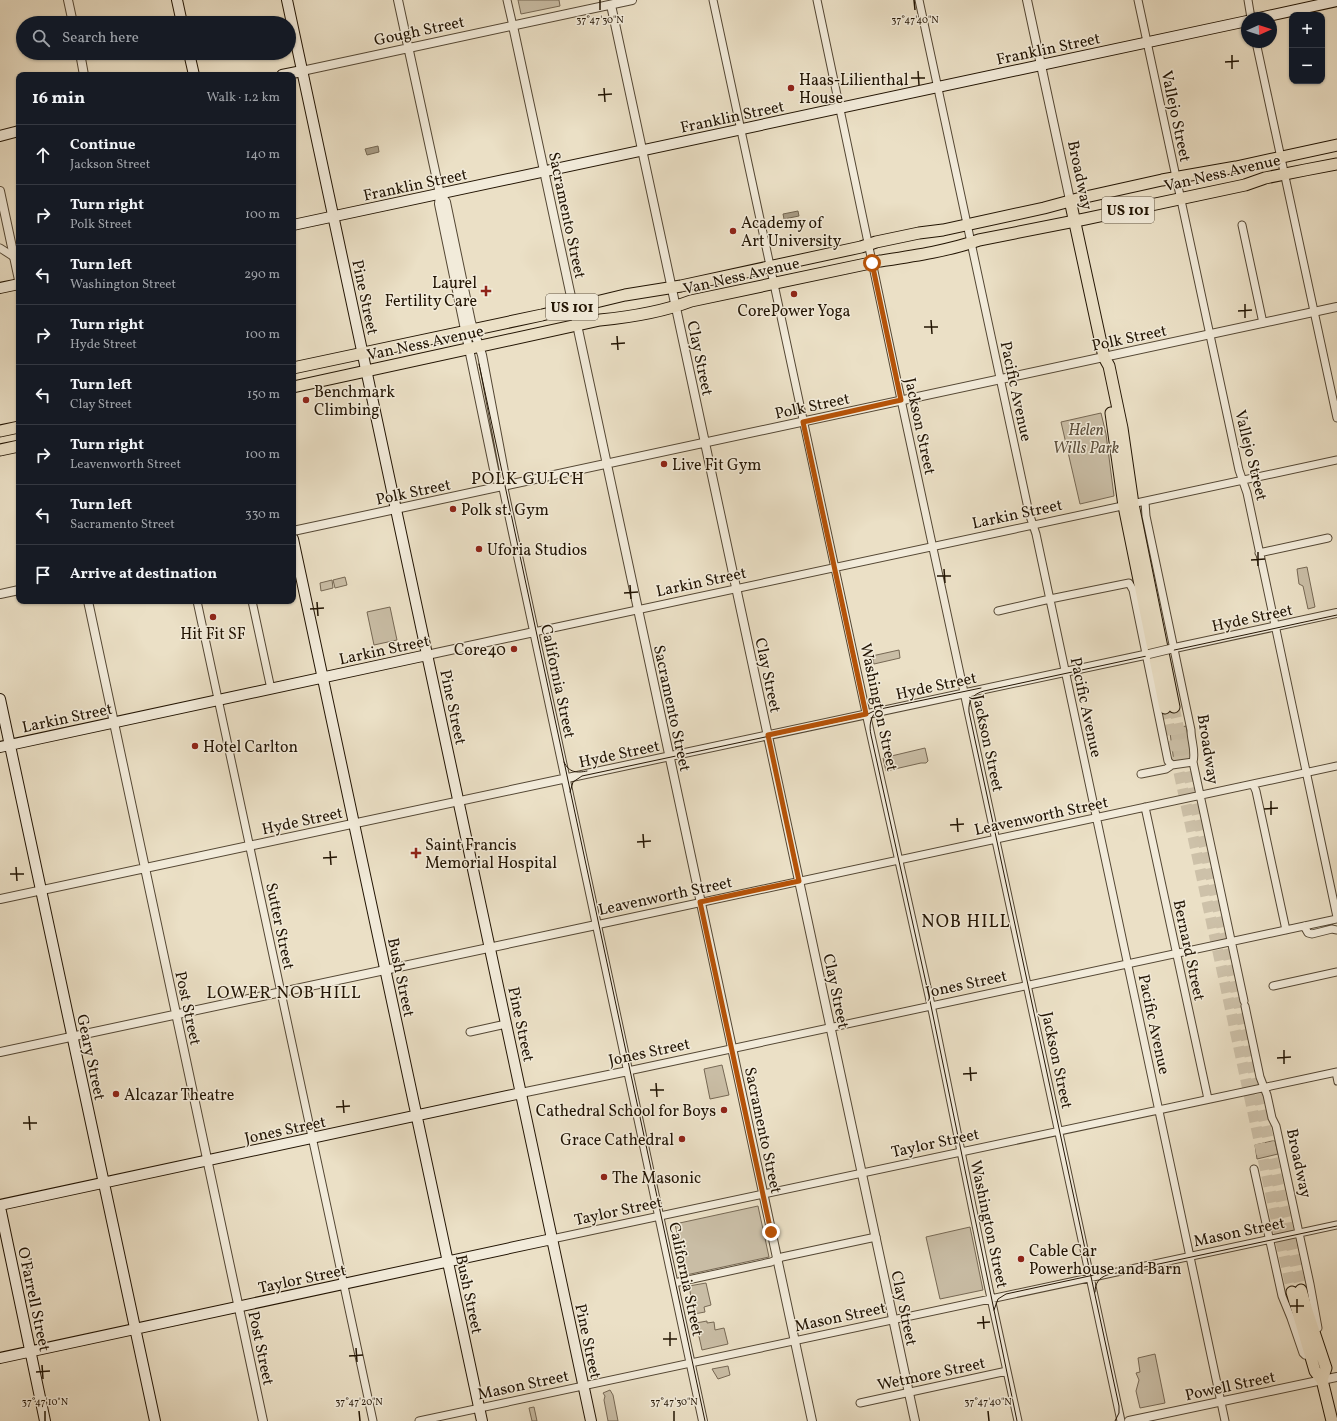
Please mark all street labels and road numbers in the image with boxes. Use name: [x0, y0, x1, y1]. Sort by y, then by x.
street label: Gough Street: [372, 12, 467, 52]
street label: Franklin Street: [994, 28, 1103, 72]
street label: Vallejo Street: [1155, 69, 1196, 164]
street label: Franklin Street: [678, 96, 787, 140]
street label: Broadway: [1061, 139, 1097, 213]
street label: Sacramento Street: [542, 150, 590, 281]
street label: Van Ness Avenue: [1162, 150, 1283, 198]
street label: Franklin Street: [361, 164, 470, 208]
road number: US 101: [1102, 197, 1154, 223]
street label: Van Ness Avenue: [681, 253, 802, 301]
street label: Pine Street: [345, 258, 383, 337]
road number: US 101: [546, 294, 598, 320]
street label: Clay Street: [680, 319, 718, 398]
street label: Polk Street: [1090, 320, 1169, 358]
street label: Van Ness Avenue: [365, 321, 486, 367]
street label: Pacific Avenue: [994, 339, 1036, 444]
street label: Jackson Street: [898, 376, 940, 477]
street label: Polk Street: [773, 388, 852, 426]
street label: Vallejo Street: [1228, 408, 1272, 504]
street label: Polk Street: [374, 474, 453, 512]
street label: Larkin Street: [970, 495, 1065, 535]
street label: Larkin Street: [654, 563, 749, 603]
street label: Hyde Street: [1210, 600, 1295, 638]
street label: California Street: [534, 622, 580, 741]
street label: Larkin Street: [337, 631, 432, 671]
street label: Clay Street: [748, 636, 786, 715]
street label: Washington Street: [854, 641, 902, 774]
street label: Sacramento Street: [647, 643, 695, 774]
street label: Pacific Avenue: [1064, 655, 1106, 760]
street label: Pine Street: [433, 668, 471, 747]
street label: Hyde Street: [894, 668, 979, 706]
street label: Jackson Street: [966, 693, 1008, 794]
street label: Larkin Street: [20, 699, 115, 739]
street label: Broadway: [1191, 713, 1223, 786]
street label: Hyde Street: [577, 736, 662, 774]
street label: Leavenworth Street: [972, 792, 1111, 842]
street label: Hyde Street: [260, 803, 345, 841]
street label: Leavenworth Street: [596, 872, 735, 922]
street label: Sutter Street: [259, 881, 299, 972]
street label: Bernard Street: [1167, 898, 1210, 1003]
street label: Bush Street: [381, 936, 419, 1019]
street label: Clay Street: [816, 952, 854, 1031]
street label: Jones Street: [924, 966, 1010, 1004]
street label: Post Street: [168, 969, 206, 1048]
street label: Pacific Avenue: [1132, 972, 1174, 1077]
street label: Pine Street: [501, 985, 539, 1064]
street label: Jackson Street: [1035, 1010, 1077, 1111]
street label: Geary Street: [70, 1012, 110, 1103]
street label: Jones Street: [607, 1034, 693, 1072]
street label: Sacramento Street: [738, 1065, 786, 1196]
street label: Jones Street: [243, 1112, 329, 1150]
street label: Taylor Street: [889, 1124, 982, 1164]
street label: Broadway: [1280, 1127, 1316, 1201]
street label: Washington Street: [964, 1158, 1012, 1291]
street label: Taylor Street: [572, 1192, 665, 1232]
street label: Mason Street: [1192, 1212, 1288, 1253]
street label: California Street: [662, 1220, 708, 1339]
street label: O'Farrell Street: [11, 1245, 55, 1354]
street label: Bush Street: [449, 1253, 487, 1336]
street label: Taylor Street: [256, 1260, 349, 1300]
street label: Clay Street: [884, 1269, 922, 1348]
street label: Mason Street: [793, 1297, 889, 1338]
street label: Pine Street: [568, 1302, 606, 1381]
street label: Post Street: [241, 1309, 279, 1388]
street label: Wetmore Street: [875, 1353, 988, 1397]
street label: Mason Street: [476, 1365, 572, 1406]
street label: Powell Street: [1183, 1367, 1278, 1407]

